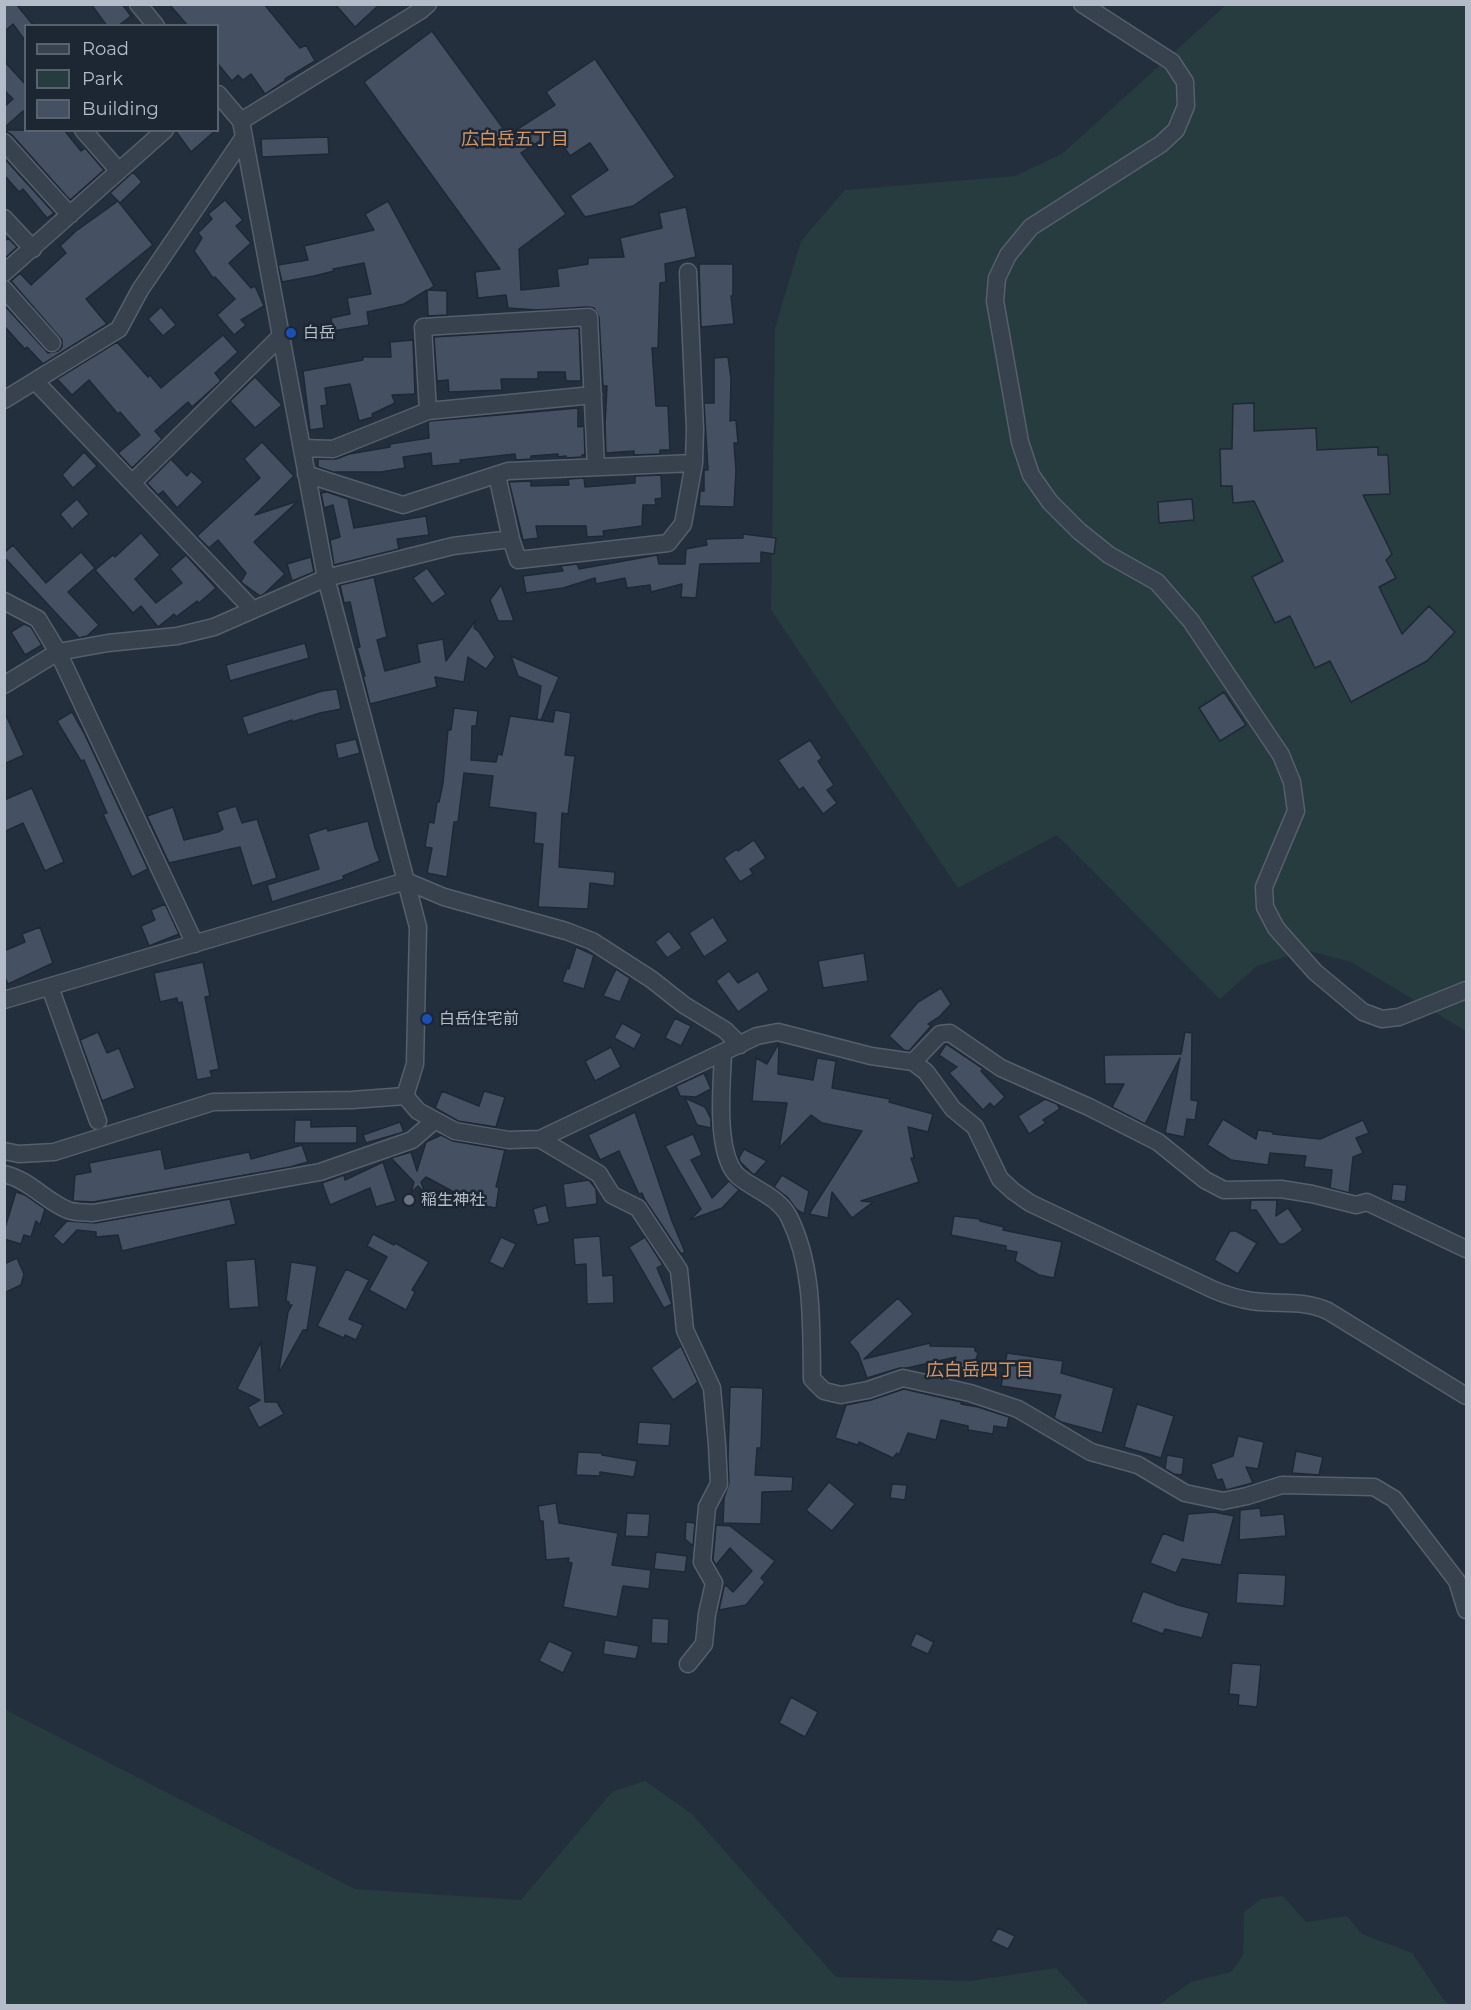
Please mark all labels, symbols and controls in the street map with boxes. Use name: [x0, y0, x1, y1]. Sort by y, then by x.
legend: [24, 24, 219, 132]
text: Road: [82, 38, 129, 60]
text: Park: [82, 68, 123, 90]
text: Building: [82, 98, 159, 120]
district label: 広白岳五丁目: [461, 129, 569, 151]
place label: 白岳: [303, 323, 335, 343]
marker: 白岳: [284, 326, 298, 340]
place label: 白岳住宅前: [439, 1009, 519, 1029]
marker: 白岳住宅前: [420, 1012, 434, 1026]
place label: 稲生神社: [421, 1190, 485, 1210]
marker: 稲生神社: [402, 1193, 416, 1207]
district label: 広白岳四丁目: [926, 1360, 1034, 1382]

